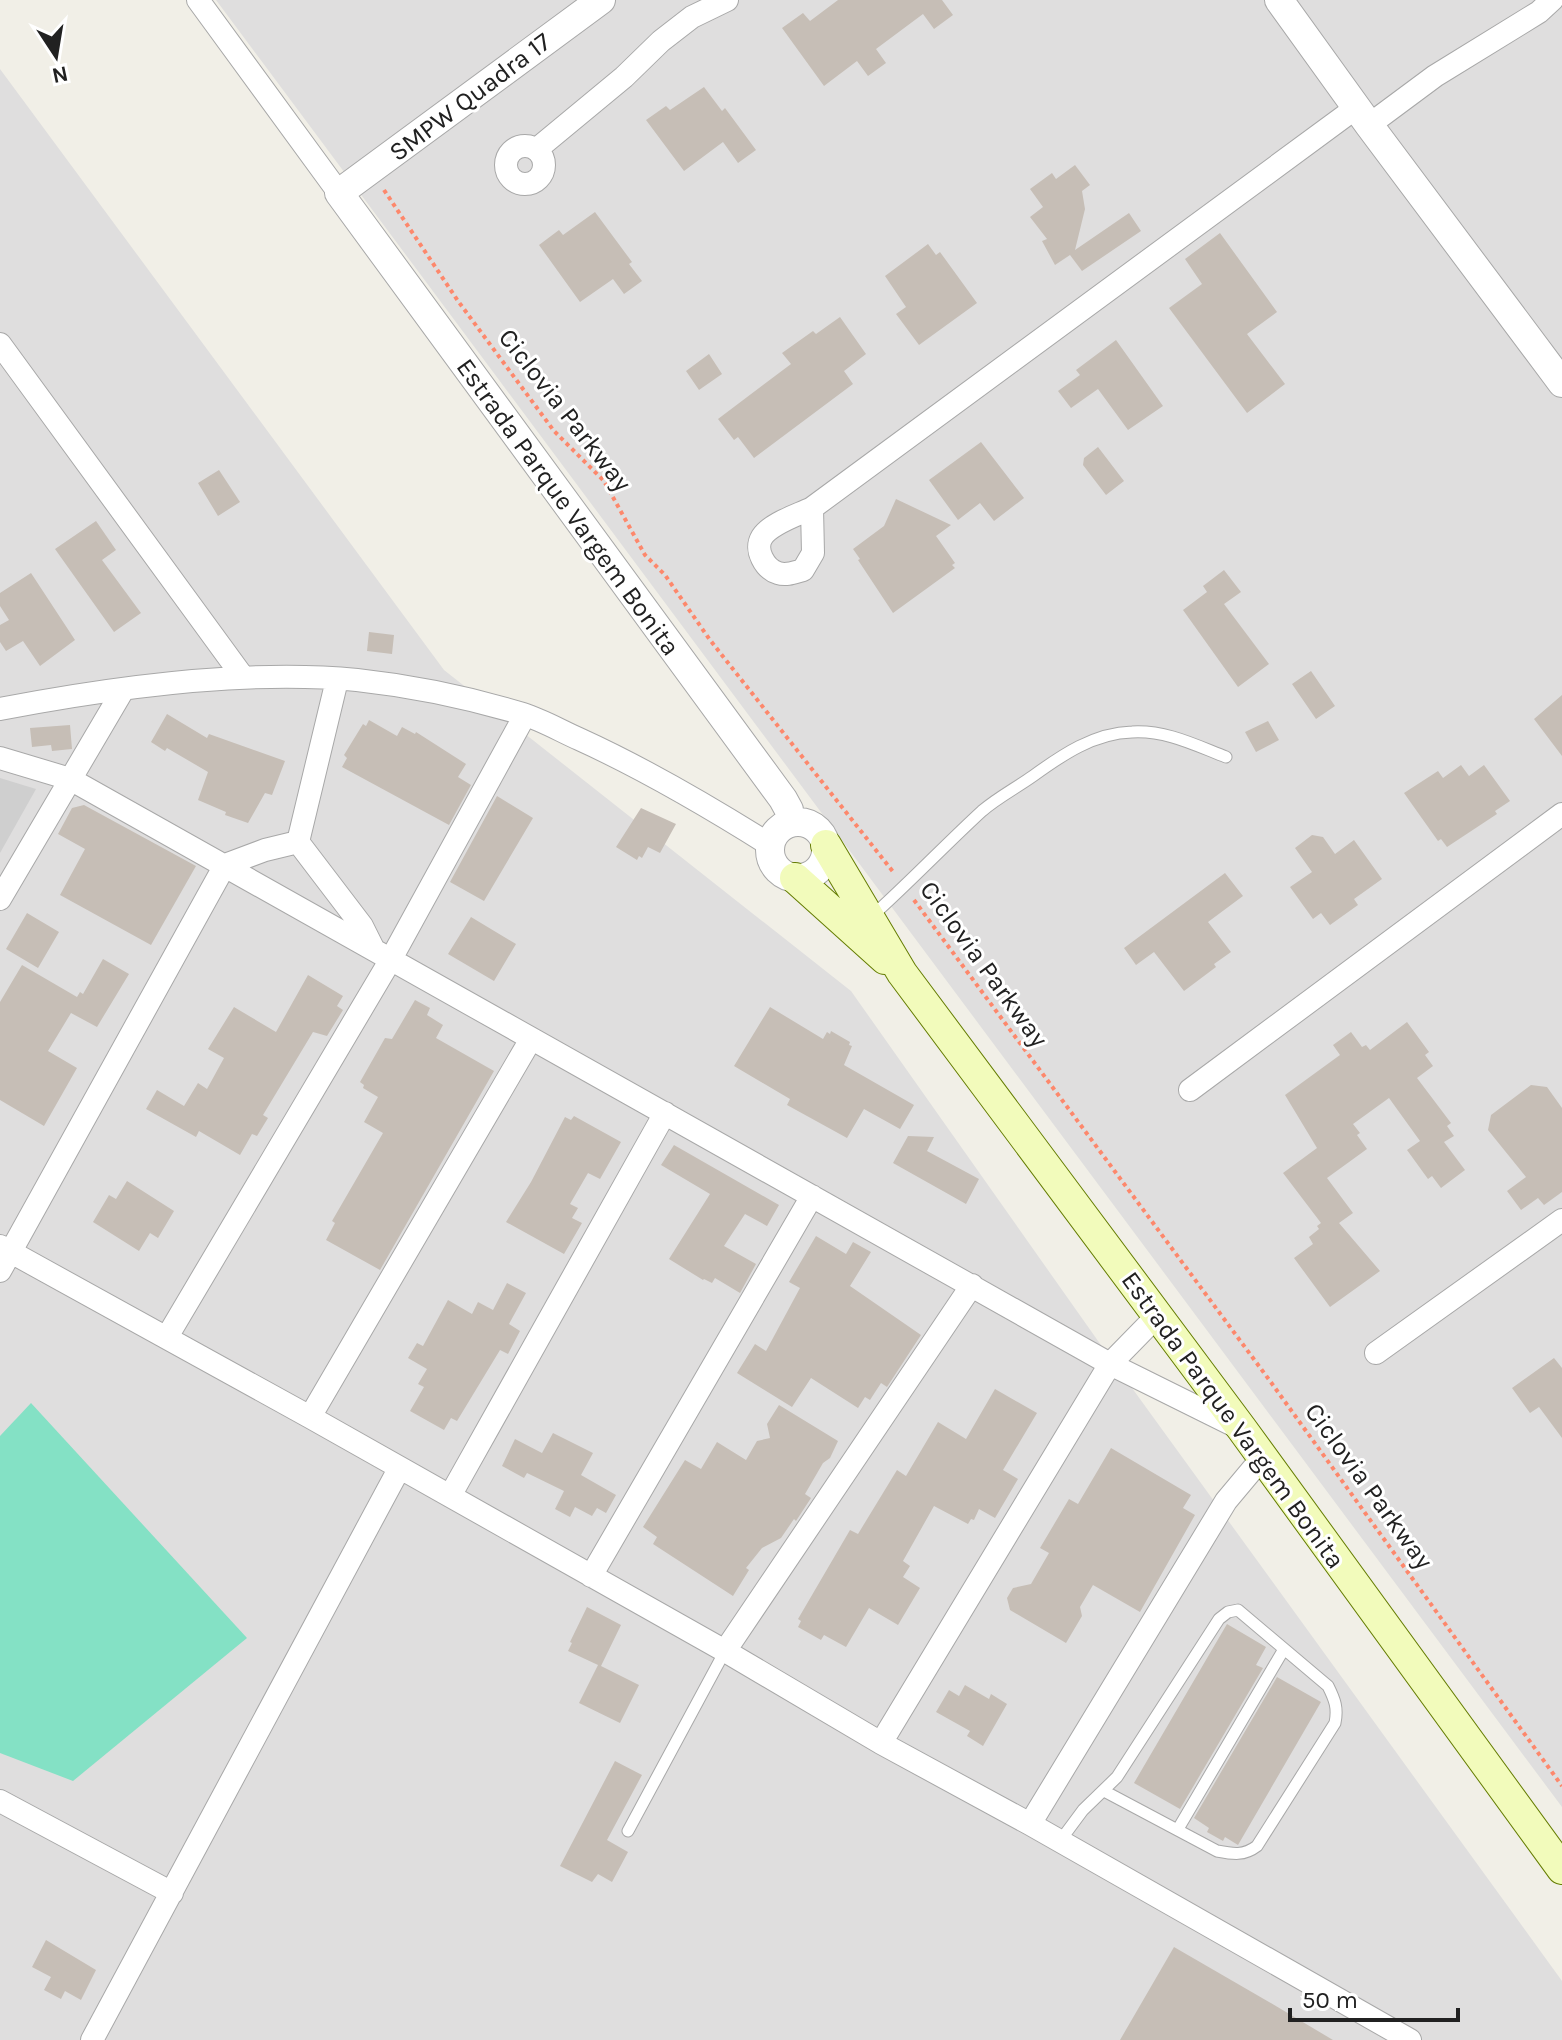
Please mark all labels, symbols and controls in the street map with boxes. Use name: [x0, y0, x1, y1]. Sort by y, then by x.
north arrow: [16, 16, 96, 96]
street label: SMPW Quadra 17: [383, 26, 557, 168]
text: N: [50, 60, 70, 89]
street label: Ciclovia Parkway: [492, 322, 638, 498]
street label: Estrada Parque Vargem Bonita: [450, 352, 686, 662]
street label: Ciclovia Parkway: [913, 875, 1055, 1053]
street label: Estrada Parque Vargem Bonita: [1115, 1265, 1351, 1575]
street label: Ciclovia Parkway: [1298, 1397, 1440, 1575]
scale bar: [1290, 1972, 1458, 2022]
text: 50 m: [1302, 1986, 1358, 2014]

